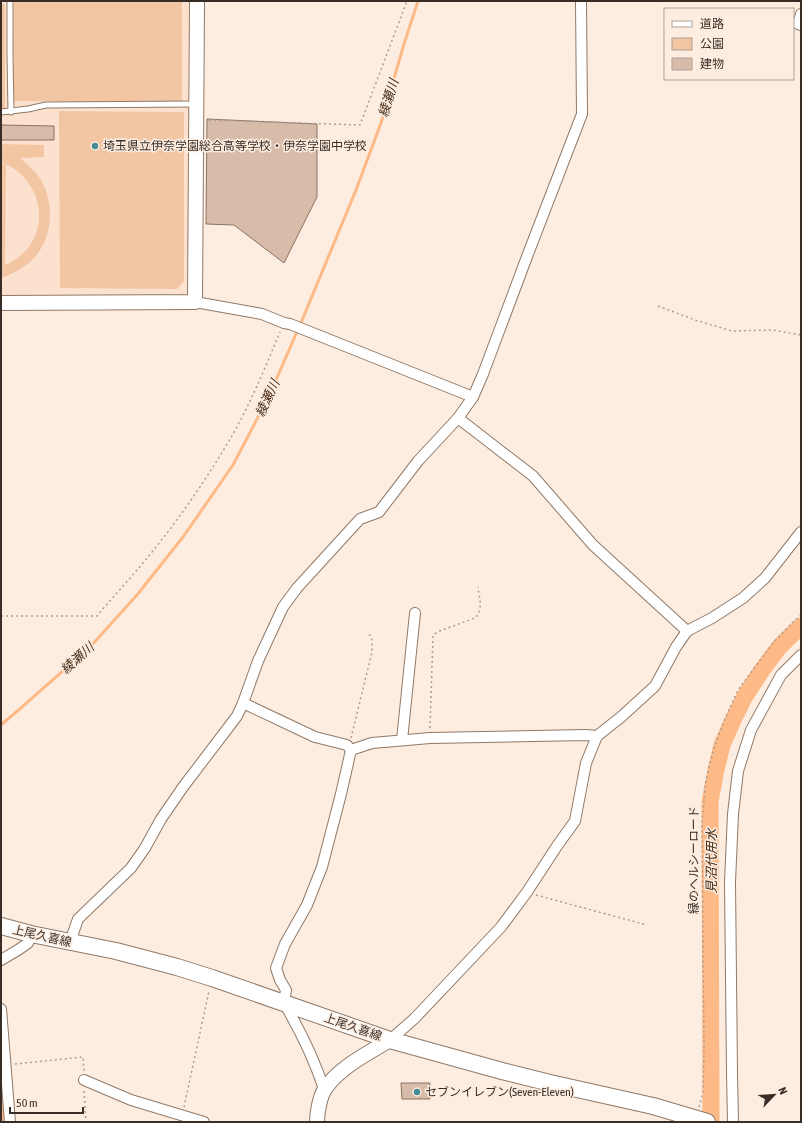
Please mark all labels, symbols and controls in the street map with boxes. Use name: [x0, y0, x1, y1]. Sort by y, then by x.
legend: [664, 8, 794, 80]
text: 道路: [700, 17, 724, 31]
text: 公園: [700, 37, 724, 51]
text: 建物: [700, 57, 724, 71]
water label: 綾瀬川: [376, 75, 402, 119]
place label: 埼玉県立伊奈学園総合高等学校・伊奈学園中学校: [103, 139, 367, 153]
marker: 埼玉県立伊奈学園総合高等学校・伊奈学園中学校: [90, 141, 100, 151]
water label: 綾瀬川: [252, 376, 283, 419]
water label: 綾瀬川: [58, 638, 98, 677]
street label: 緑のヘルシーロード: [687, 806, 701, 914]
water label: 見沼代用水: [704, 827, 719, 894]
street label: 上尾久喜線: [11, 922, 73, 950]
street label: 上尾久喜線: [322, 1011, 384, 1043]
north arrow: [754, 1075, 794, 1115]
place label: セブンイレブン(Seven-Eleven): [425, 1085, 574, 1099]
text: N: [776, 1085, 790, 1096]
marker: セブンイレブン(Seven-Eleven): [412, 1087, 422, 1097]
scale bar: [10, 1089, 83, 1115]
text: 50 m: [16, 1096, 38, 1110]

